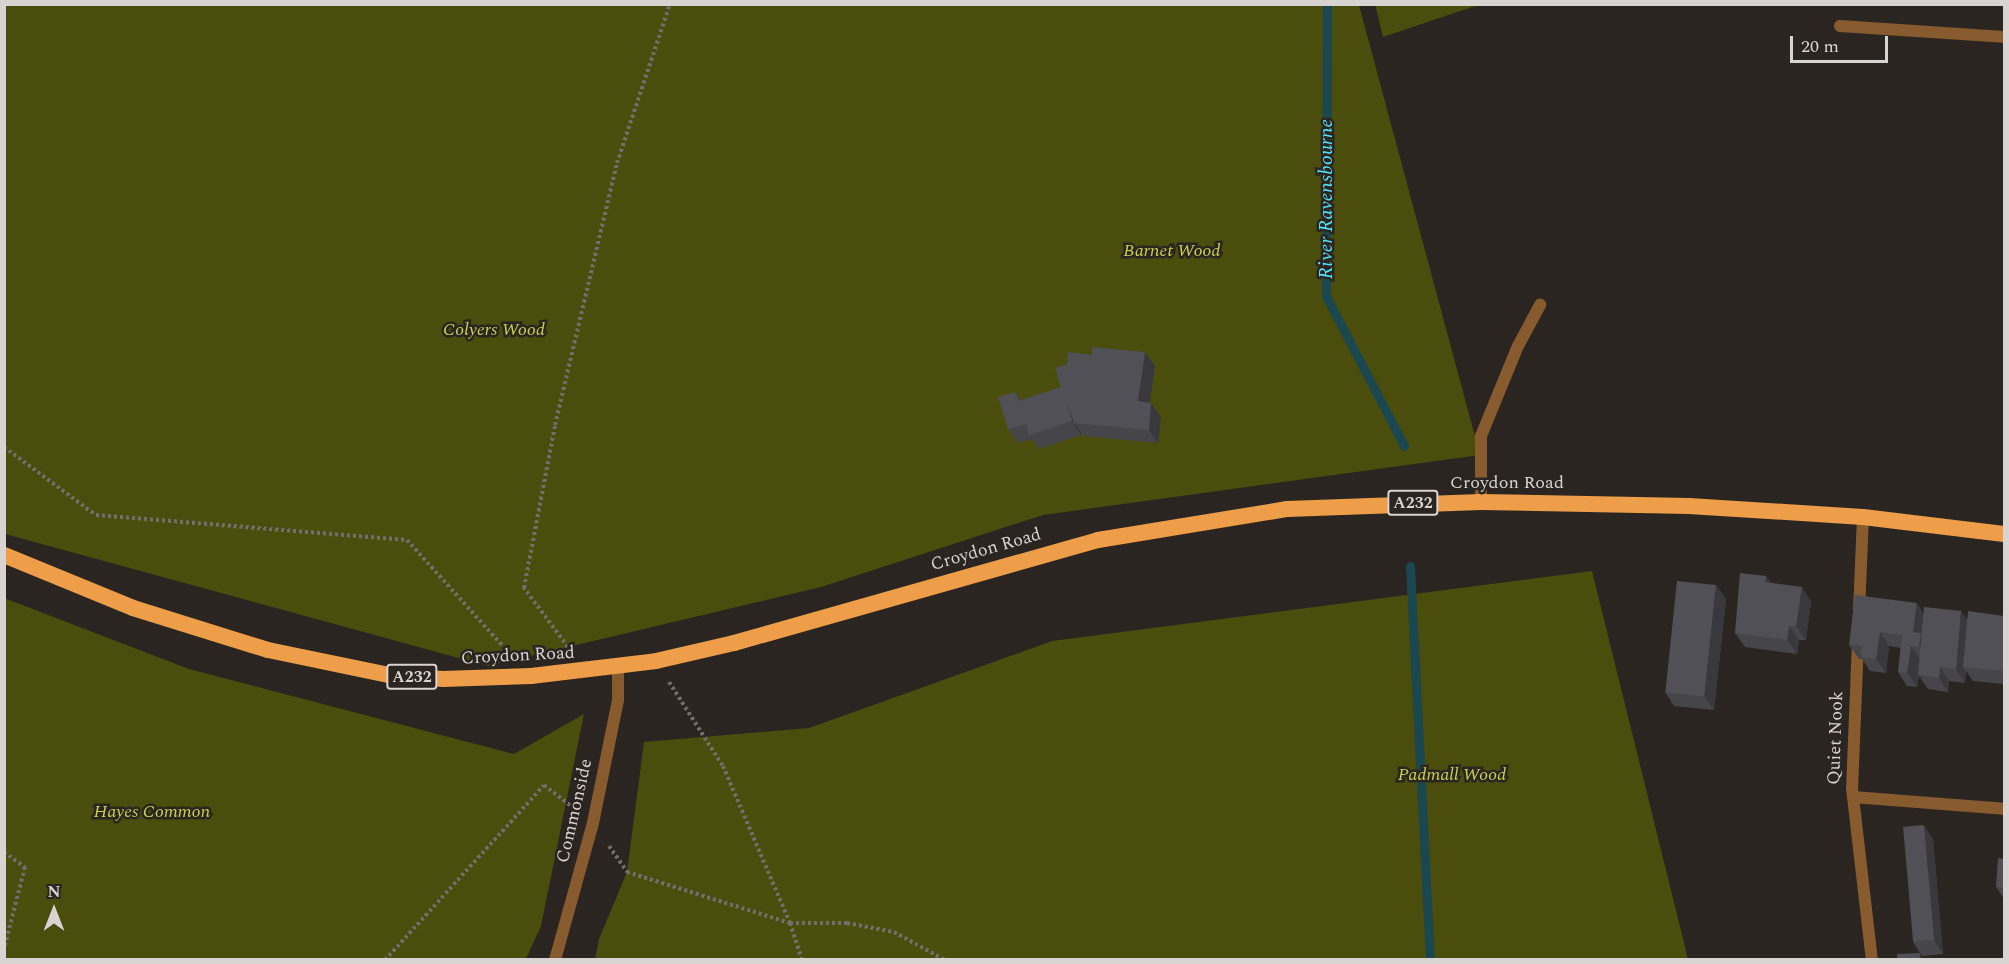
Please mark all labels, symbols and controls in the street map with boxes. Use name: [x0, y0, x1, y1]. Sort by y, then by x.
scale bar: [1793, 24, 1890, 62]
text: 20 m: [1801, 33, 1839, 60]
water label: River Ravensbourne: [1314, 119, 1338, 279]
park label: Barnet Wood: [1123, 240, 1221, 262]
park label: Colyers Wood: [443, 319, 545, 341]
street label: Croydon Road: [1450, 472, 1564, 494]
road number: A232: [1386, 490, 1440, 516]
street label: Croydon Road: [928, 524, 1044, 576]
street label: Croydon Road: [461, 642, 575, 670]
road number: A232: [385, 664, 439, 690]
street label: Quiet Nook: [1824, 691, 1848, 785]
street label: Commonside: [553, 757, 597, 865]
park label: Padmall Wood: [1398, 764, 1506, 786]
park label: Hayes Common: [94, 801, 210, 823]
north arrow: [24, 880, 84, 940]
text: N: [47, 880, 61, 904]

